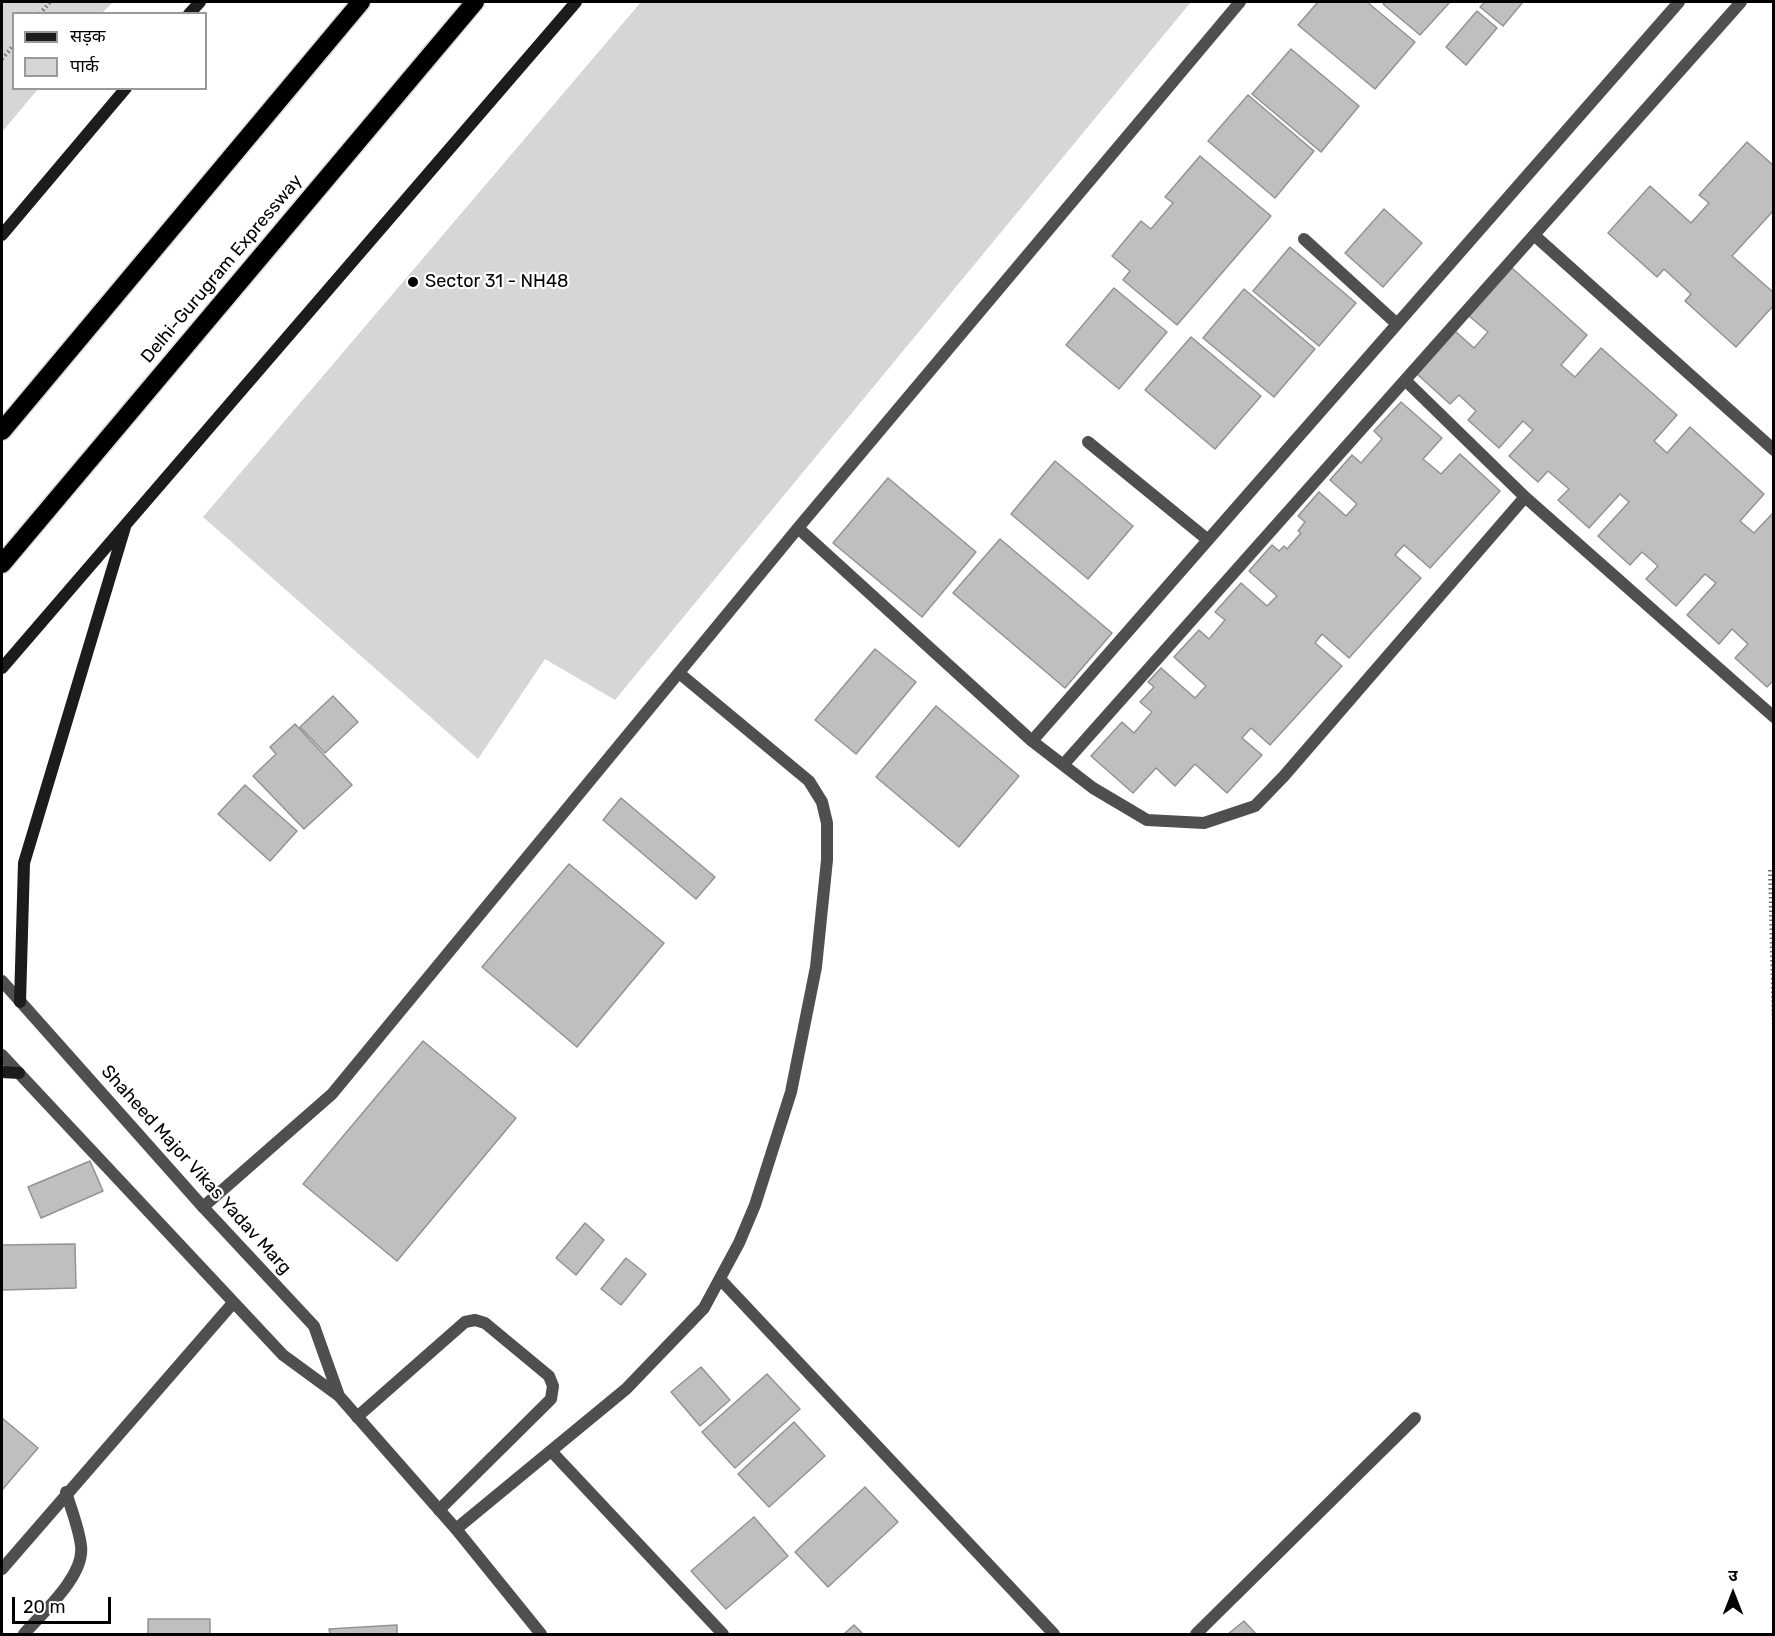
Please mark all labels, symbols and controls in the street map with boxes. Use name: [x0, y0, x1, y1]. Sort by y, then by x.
legend: [12, 12, 207, 90]
text: सड़क: [70, 25, 106, 47]
text: पार्क: [70, 55, 99, 77]
street label: Delhi-Gurugram Expressway: [137, 170, 307, 368]
place label: Sector 31 - NH48: [425, 271, 569, 293]
marker: Sector 31 - NH48: [406, 275, 420, 289]
street label: Shaheed Major Vikas Yadav Marg: [96, 1061, 296, 1279]
north arrow: [1703, 1564, 1763, 1624]
text: उ: [1728, 1566, 1738, 1585]
scale bar: [15, 1585, 114, 1623]
text: 20 m: [23, 1596, 65, 1618]

